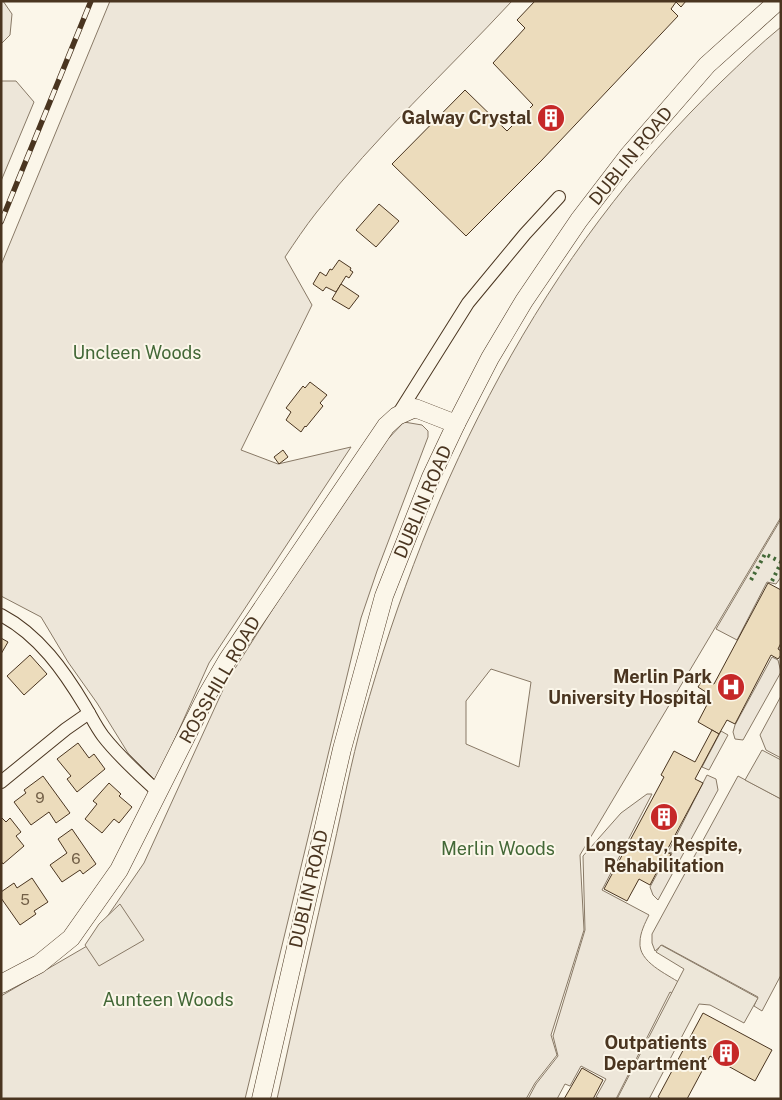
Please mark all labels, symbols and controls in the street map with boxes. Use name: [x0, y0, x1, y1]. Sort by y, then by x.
street label: DUBLIN ROAD: [585, 102, 677, 209]
building icon: Galway Crystal: [536, 103, 566, 133]
place label: Galway Crystal: [401, 107, 532, 128]
park label: Uncleen Woods: [73, 342, 201, 363]
street label: DUBLIN ROAD: [389, 442, 456, 561]
street label: ROSSHILL ROAD: [175, 612, 264, 747]
place label: Merlin Park University Hospital: [548, 666, 713, 708]
hospital icon: Merlin Park University Hospital: [716, 672, 746, 702]
house number: 9: [35, 789, 45, 806]
building icon: Longstay, Respite, Rehabilitation: [649, 802, 679, 832]
street label: DUBLIN ROAD: [285, 828, 332, 950]
place label: Longstay, Respite, Rehabilitation: [585, 834, 743, 876]
park label: Merlin Woods: [441, 838, 555, 859]
house number: 6: [71, 850, 81, 867]
house number: 5: [20, 891, 30, 908]
park label: Aunteen Woods: [102, 989, 234, 1010]
place label: Outpatients Department: [603, 1032, 707, 1074]
building icon: Outpatients Department: [711, 1038, 741, 1068]

